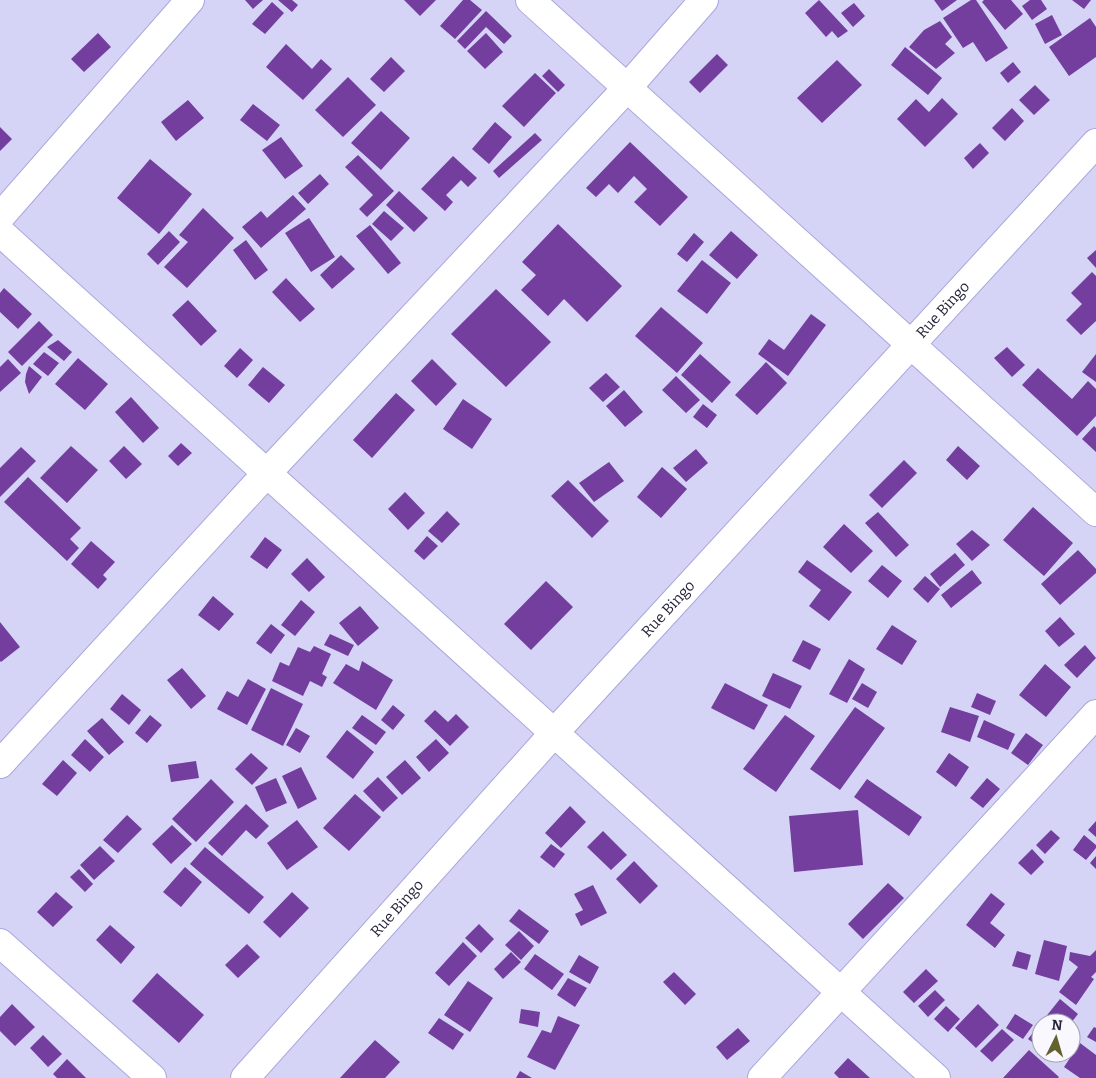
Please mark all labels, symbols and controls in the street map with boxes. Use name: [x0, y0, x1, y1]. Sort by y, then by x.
street label: Rue Bingo: [912, 278, 973, 342]
street label: Rue Bingo: [638, 577, 699, 641]
street label: Rue Bingo: [367, 876, 427, 940]
north arrow: [1031, 1013, 1081, 1063]
text: N: [1051, 1017, 1063, 1035]

